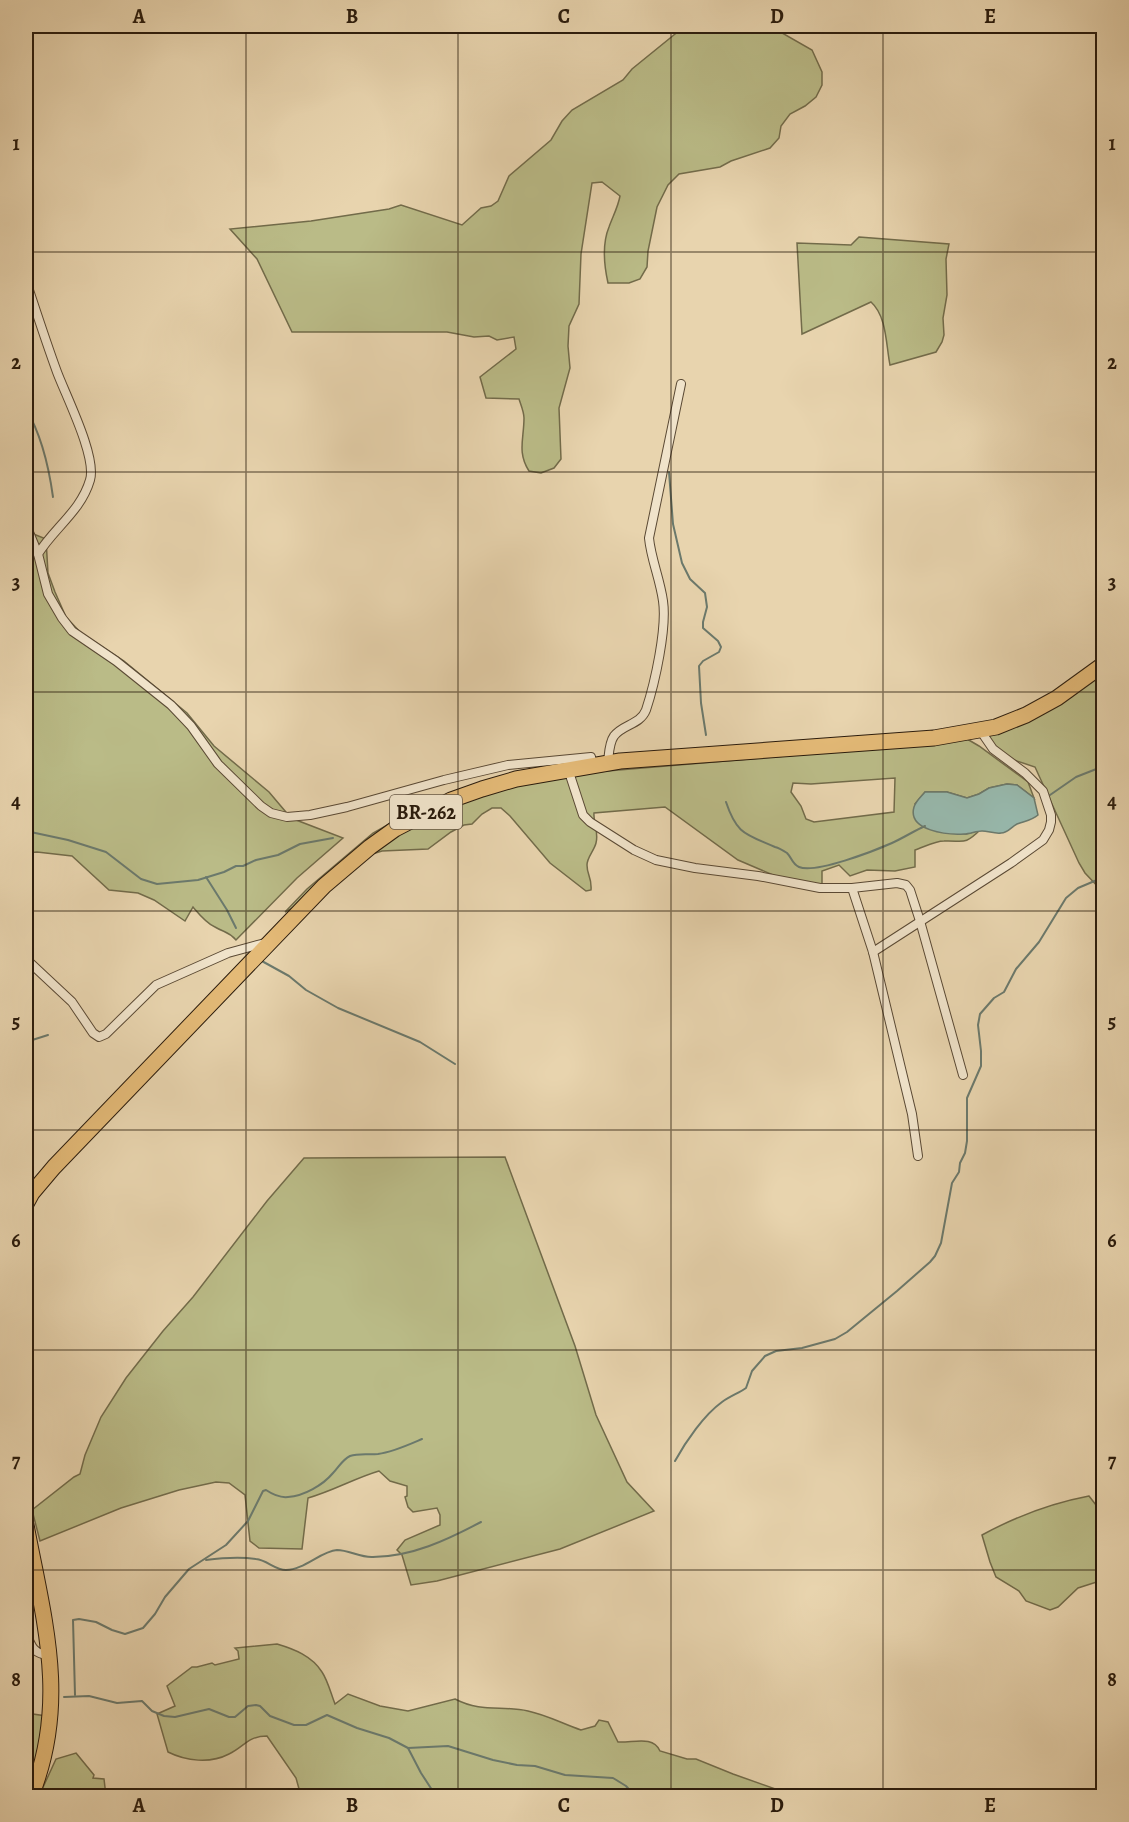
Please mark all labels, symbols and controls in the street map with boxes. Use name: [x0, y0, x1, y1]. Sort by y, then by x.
text: A: [132, 3, 146, 30]
text: B: [346, 3, 358, 30]
text: C: [558, 3, 570, 30]
text: D: [770, 3, 784, 30]
text: E: [984, 3, 996, 30]
text: 1: [12, 130, 20, 157]
text: 1: [1108, 130, 1116, 157]
text: 2: [11, 349, 21, 376]
text: 2: [1107, 349, 1117, 376]
text: 3: [12, 569, 20, 596]
text: 3: [1108, 569, 1116, 596]
text: 4: [11, 788, 21, 815]
text: 4: [1107, 788, 1117, 815]
road number: BR-262: [390, 795, 462, 829]
text: 5: [12, 1008, 20, 1035]
text: 5: [1108, 1008, 1116, 1035]
text: 6: [11, 1227, 21, 1254]
text: 6: [1107, 1227, 1117, 1254]
text: 7: [12, 1447, 21, 1474]
text: 7: [1108, 1447, 1117, 1474]
text: 8: [11, 1666, 21, 1693]
text: 8: [1107, 1666, 1117, 1693]
text: A: [132, 1792, 146, 1819]
text: B: [346, 1792, 358, 1819]
text: C: [558, 1792, 570, 1819]
text: D: [770, 1792, 784, 1819]
text: E: [984, 1792, 996, 1819]

